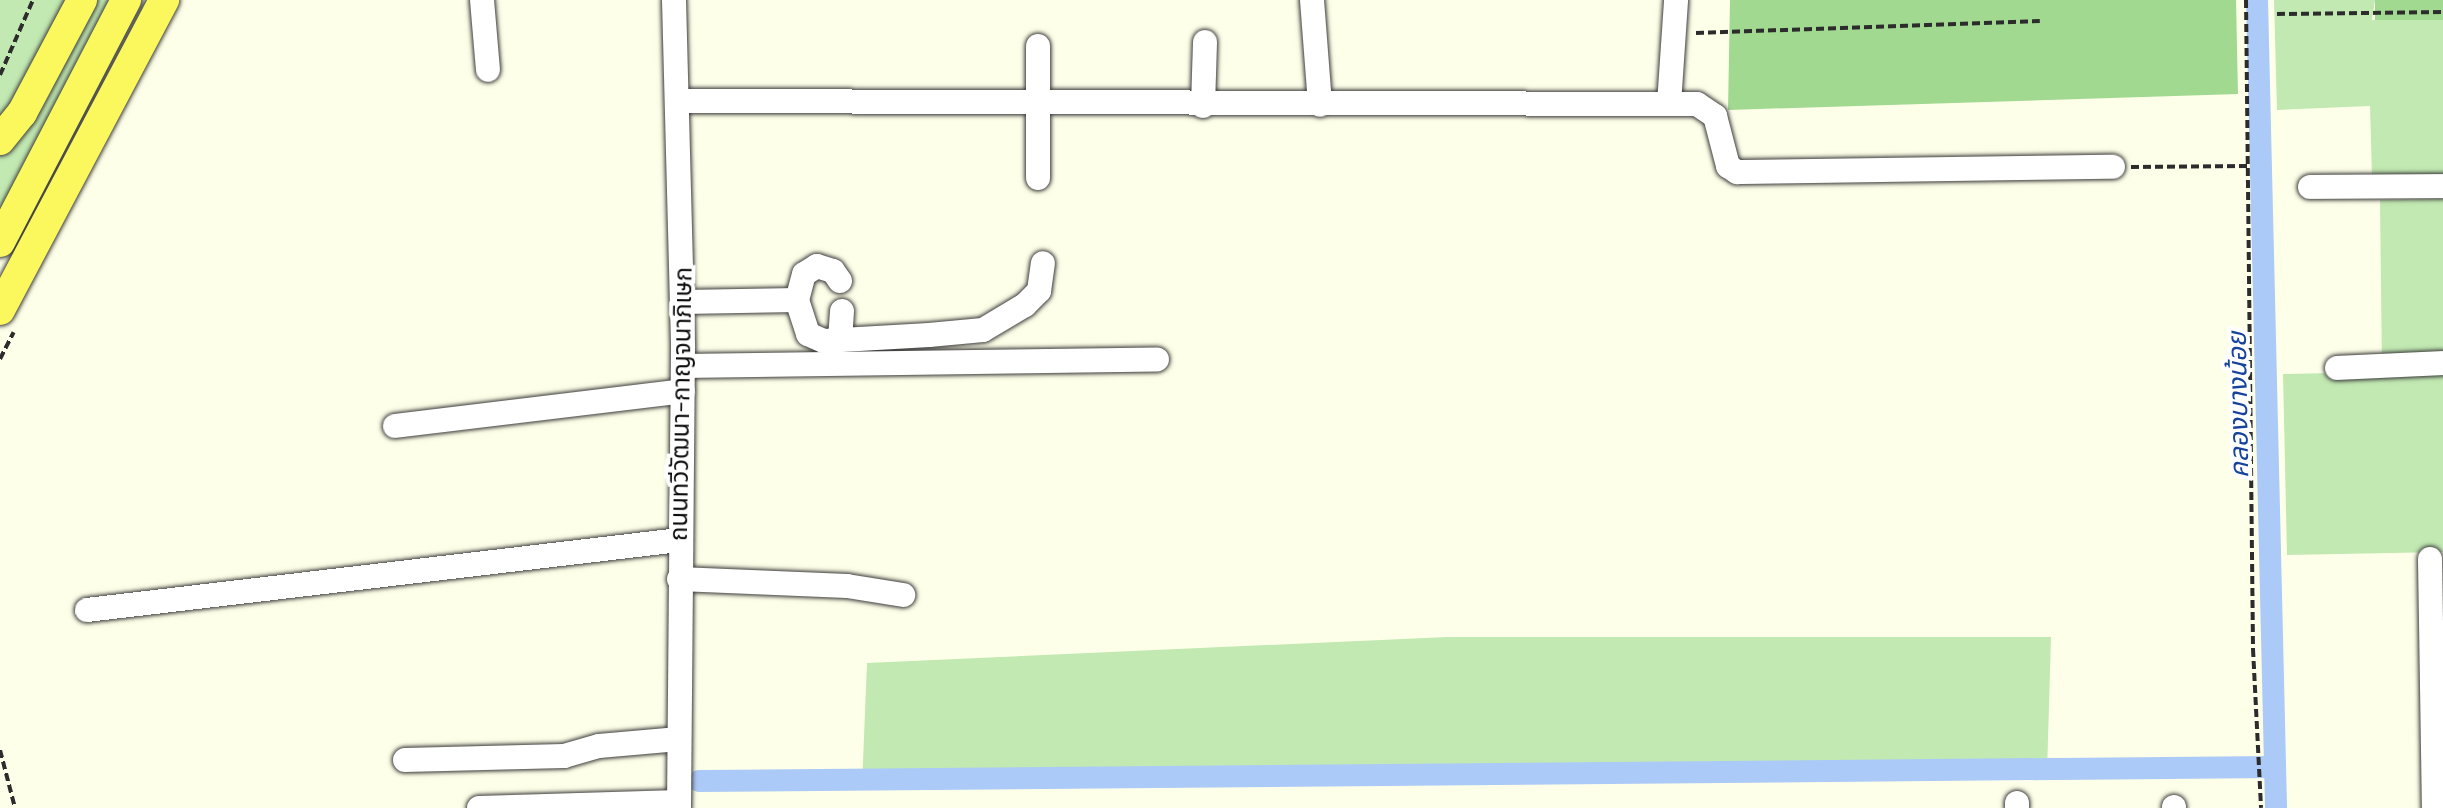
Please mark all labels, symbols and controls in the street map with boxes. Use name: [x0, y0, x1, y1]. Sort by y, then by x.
street label: ถนนทวีวัฒนา-กาญจนาภิเษก: [664, 267, 698, 541]
water label: คลองบางน้อย: [2221, 332, 2255, 478]

